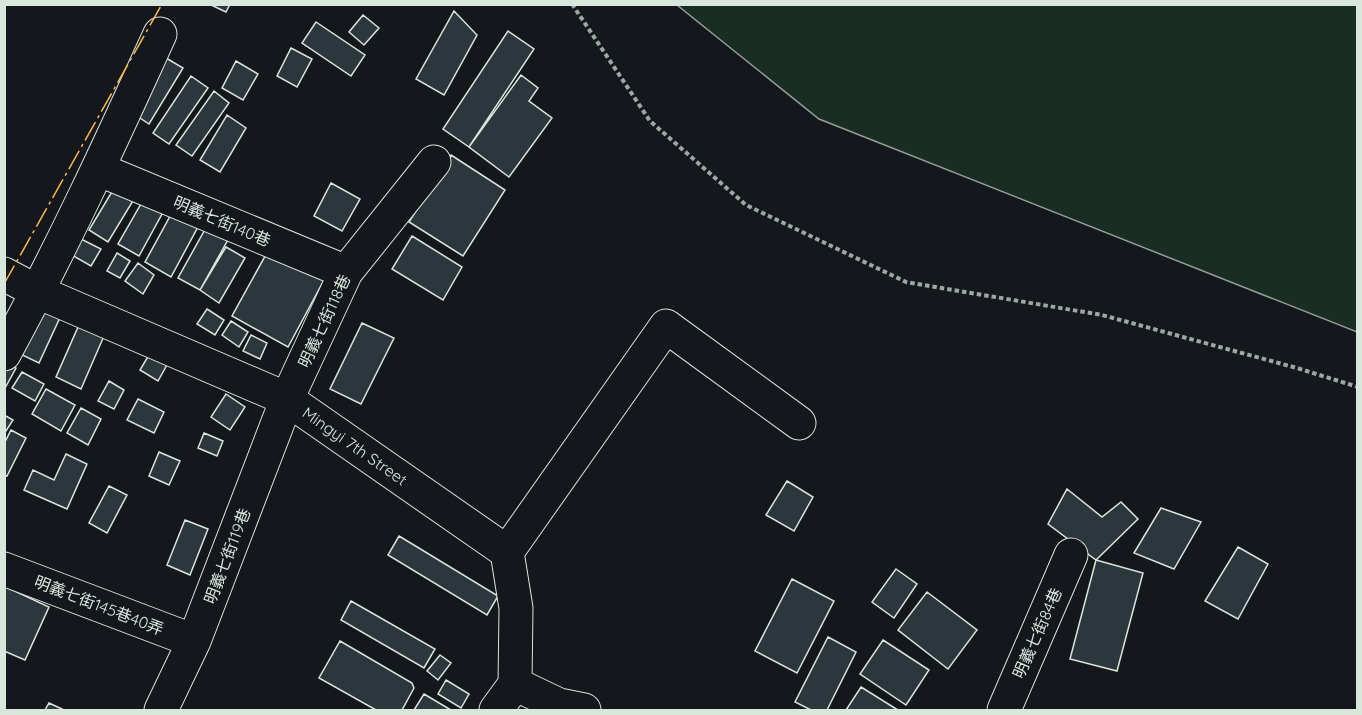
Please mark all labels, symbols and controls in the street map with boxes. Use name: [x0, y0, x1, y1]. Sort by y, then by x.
street label: 明義七街140巷: [170, 192, 274, 250]
street label: 明義七街118巷: [294, 271, 354, 371]
street label: Mingyi 7th Street: [299, 402, 411, 490]
street label: 明義七街119巷: [200, 505, 254, 607]
street label: 明義七街145巷40弄: [32, 571, 166, 639]
street label: 明義七街84巷: [1008, 585, 1066, 681]

